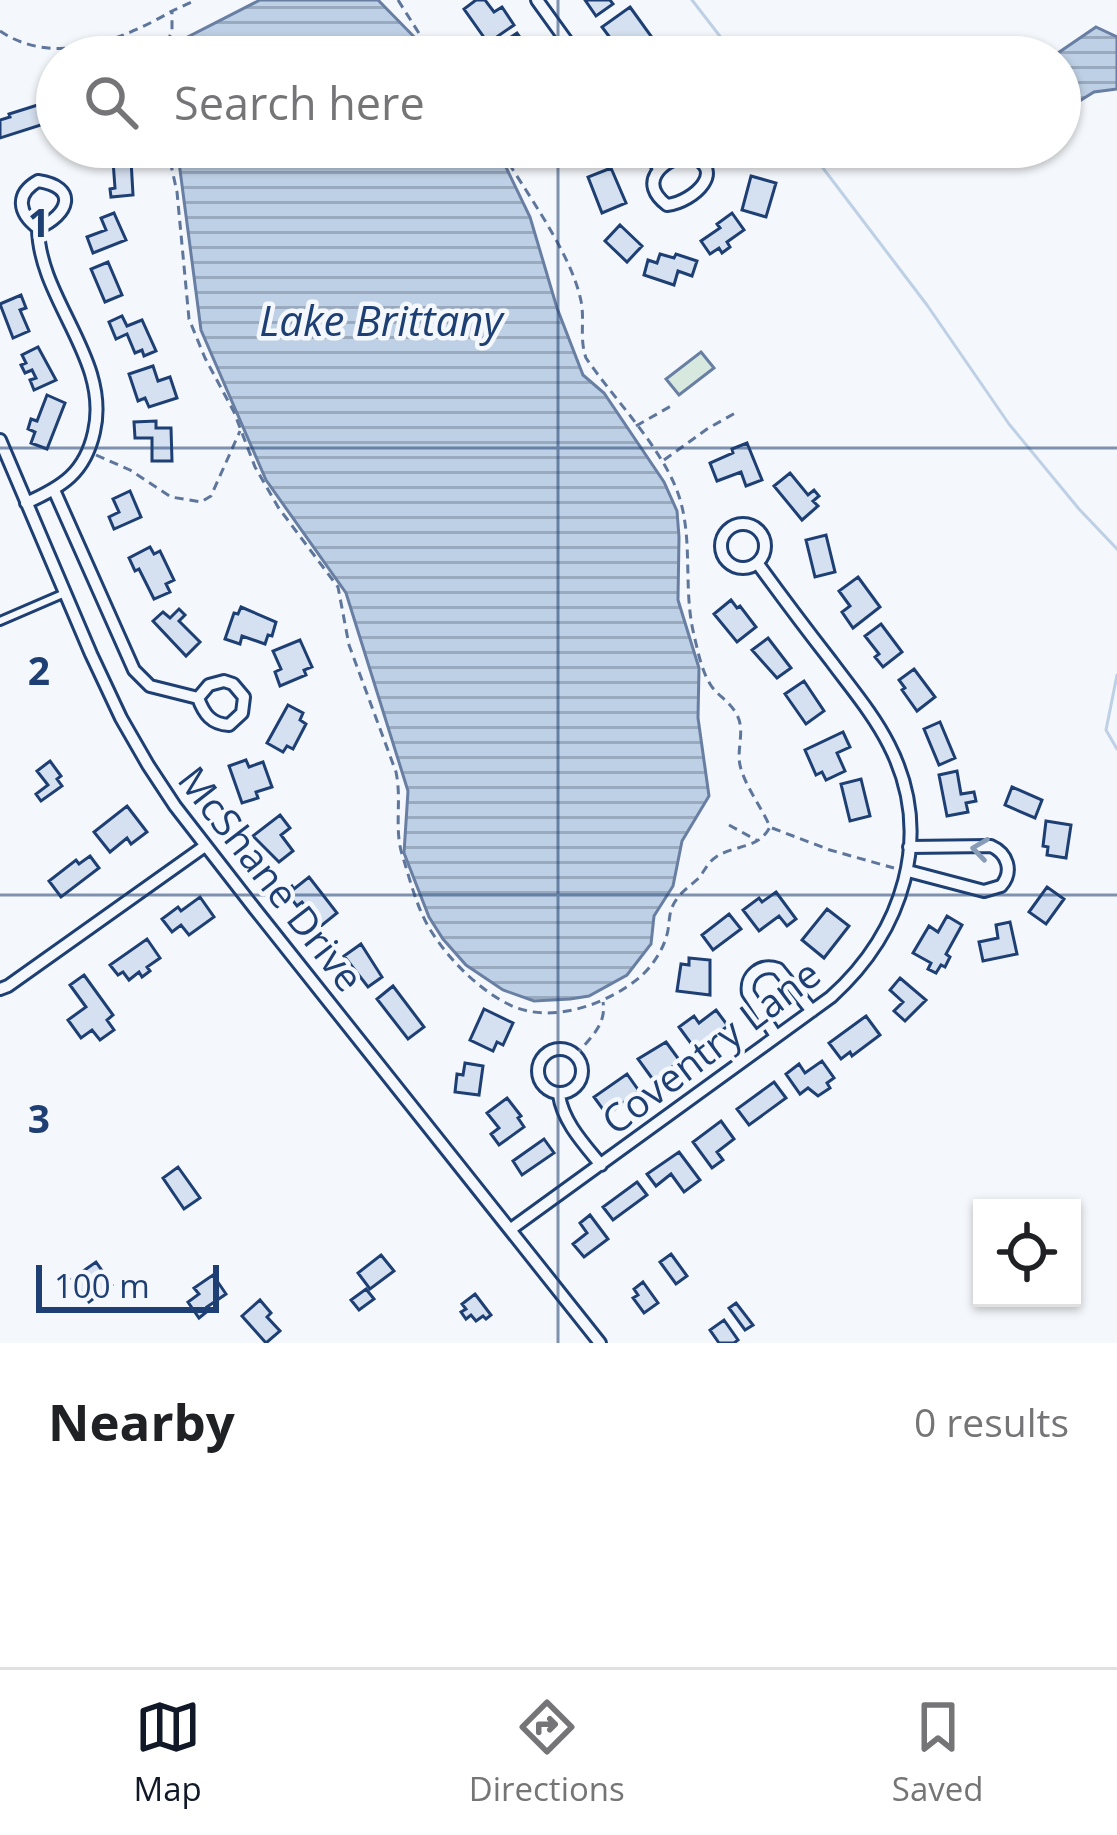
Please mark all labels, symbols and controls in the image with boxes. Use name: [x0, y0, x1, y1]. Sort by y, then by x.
search box: [36, 36, 1081, 168]
icon: search: [78, 69, 144, 135]
text: Search here: [174, 72, 425, 133]
text: 1: [28, 195, 50, 248]
water label: Lake Brittany: [259, 291, 505, 348]
text: 2: [28, 643, 50, 696]
street label: McShane Drive: [167, 754, 377, 1002]
one-way arrow: [971, 837, 990, 863]
street label: Coventry Lane: [590, 946, 830, 1146]
text: 3: [28, 1091, 50, 1144]
map controls: [973, 1199, 1081, 1307]
button: locate: [973, 1199, 1081, 1307]
scale bar: [36, 1259, 219, 1312]
text: 100 m: [54, 1263, 150, 1308]
text: Nearby: [48, 1386, 235, 1456]
text: 0 results: [914, 1395, 1069, 1448]
tab: Map: [134, 1694, 202, 1811]
tab: Directions: [469, 1694, 625, 1811]
tab: Saved: [892, 1694, 983, 1811]

